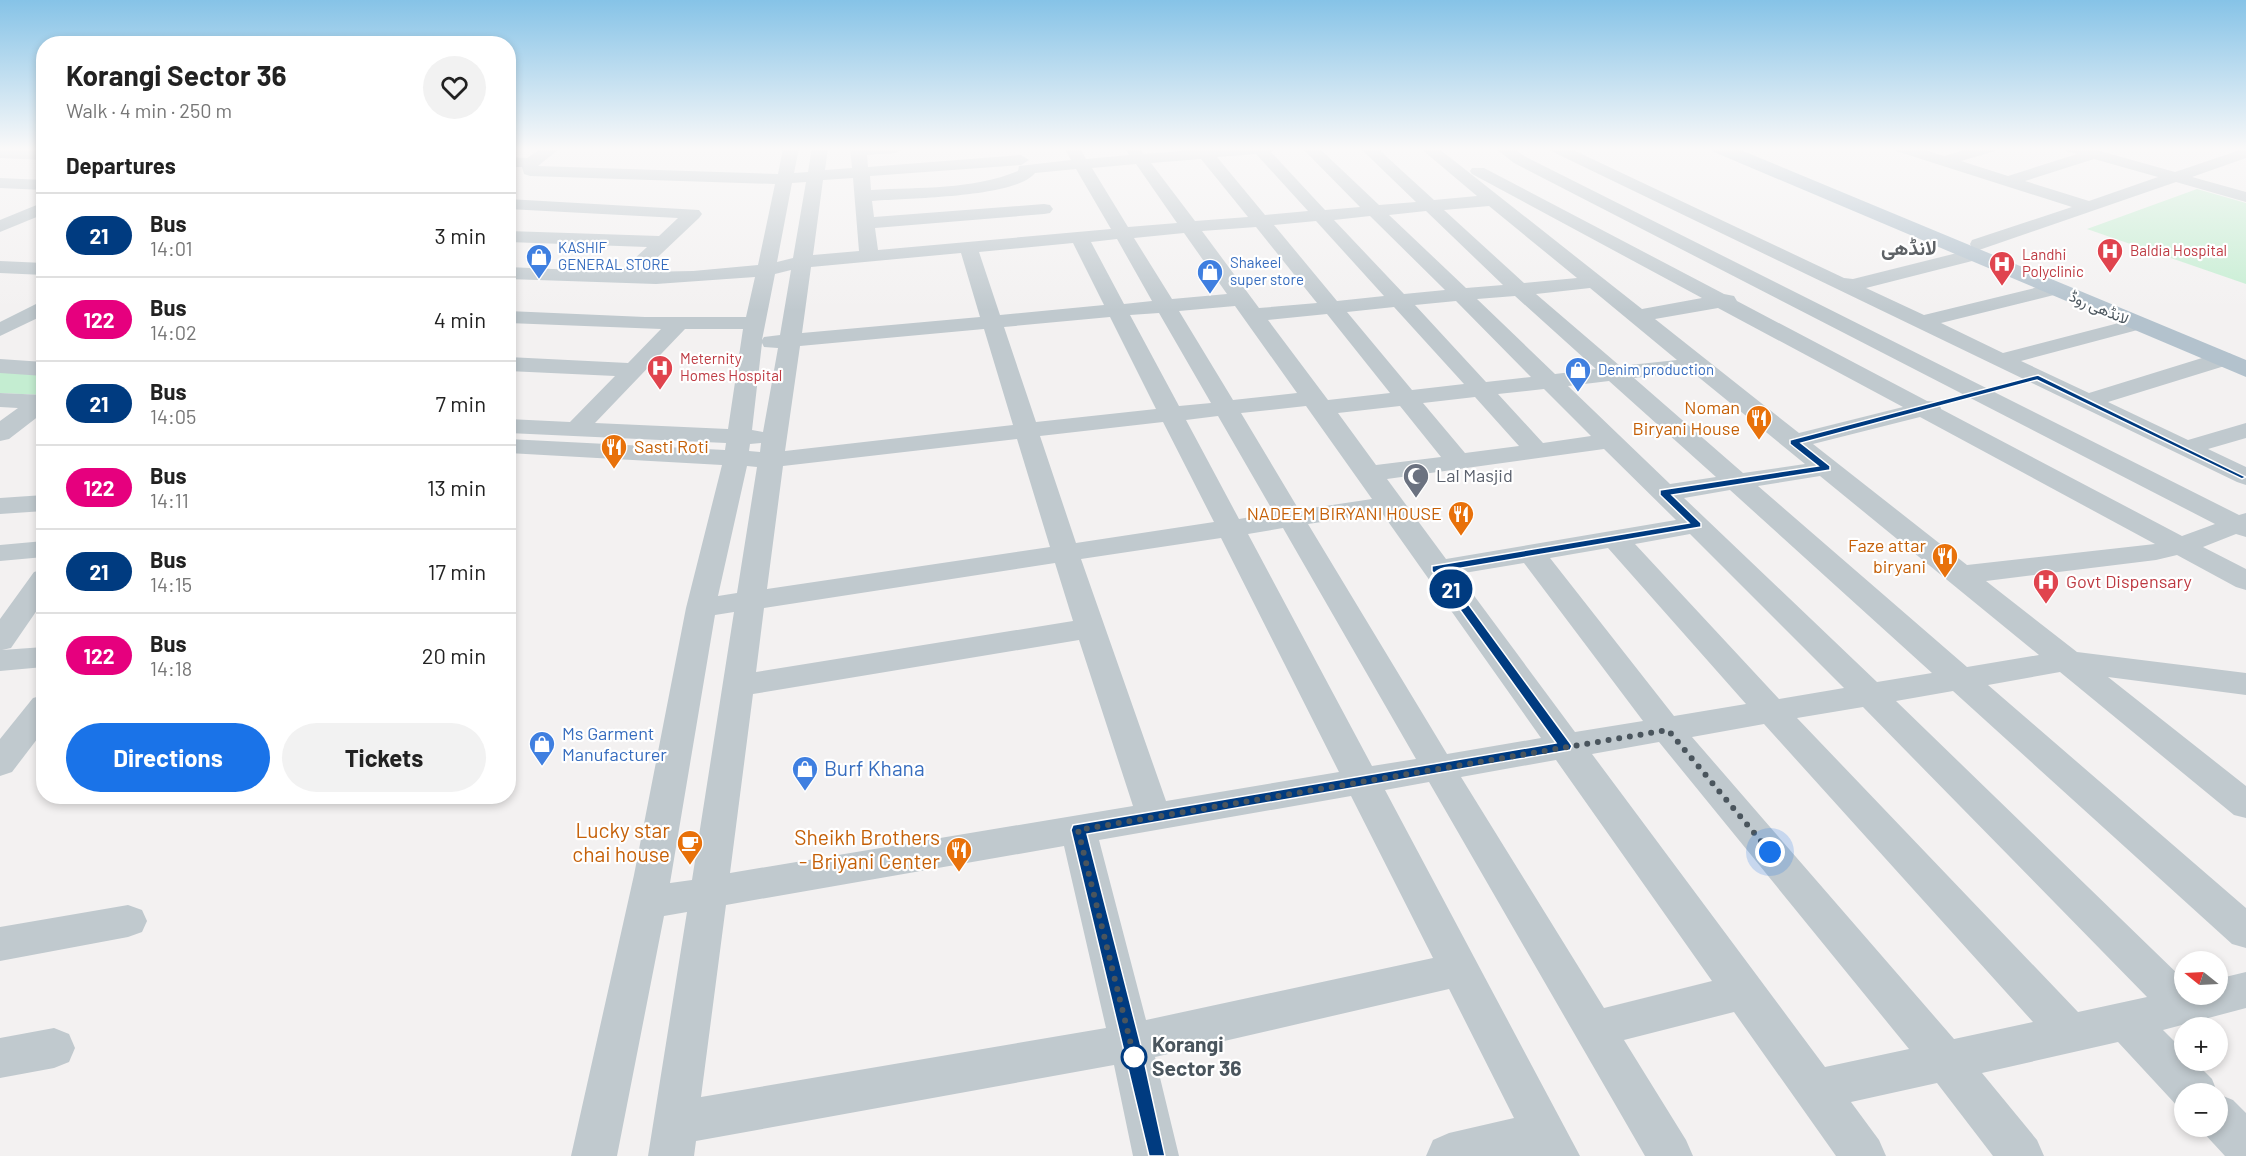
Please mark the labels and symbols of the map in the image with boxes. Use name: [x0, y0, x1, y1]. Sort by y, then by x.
district label: لانڈھی: [1881, 235, 1937, 260]
hospital icon: Baldia Hospital: [2095, 236, 2125, 274]
place label: KASHIF GENERAL STORE: [558, 238, 669, 273]
place label: Baldia Hospital: [2130, 241, 2227, 259]
shop icon: KASHIF GENERAL STORE: [524, 242, 554, 280]
place label: Landhi Polyclinic: [2022, 245, 2084, 280]
hospital icon: Landhi Polyclinic: [1987, 249, 2017, 287]
place label: Shakeel super store: [1230, 253, 1304, 288]
shop icon: Shakeel super store: [1195, 257, 1225, 295]
street label: لانڈھی روڈ: [2066, 287, 2132, 329]
place label: Meternity Homes Hospital: [680, 349, 782, 384]
hospital icon: Meternity Homes Hospital: [645, 353, 675, 391]
shop icon: Denim production: [1563, 355, 1593, 393]
place label: Denim production: [1598, 360, 1714, 378]
place label: Noman Biryani House: [1632, 396, 1740, 439]
restaurant icon: Noman Biryani House: [1744, 403, 1774, 441]
restaurant icon: Sasti Roti: [599, 432, 629, 470]
place label: Sasti Roti: [634, 435, 709, 457]
mosque icon: Lal Masjid: [1401, 461, 1431, 499]
place label: Lal Masjid: [1436, 464, 1513, 486]
restaurant icon: NADEEM BIRYANI HOUSE: [1446, 499, 1476, 537]
place label: NADEEM BIRYANI HOUSE: [1247, 502, 1442, 524]
place label: Faze attar biryani: [1848, 534, 1926, 577]
restaurant icon: Faze attar biryani: [1930, 541, 1960, 579]
hospital icon: Govt Dispensary: [2031, 567, 2061, 605]
line badge: 21: [1424, 570, 1478, 608]
place label: Govt Dispensary: [2066, 570, 2192, 592]
place label: Ms Garment Manufacturer: [562, 722, 667, 765]
shop icon: Ms Garment Manufacturer: [527, 729, 557, 767]
shop icon: Burf Khana: [790, 754, 820, 792]
place label: Burf Khana: [824, 755, 925, 780]
place label: Lucky star chai house: [572, 817, 670, 866]
place label: Sheikh Brothers - Briyani Center: [794, 824, 940, 873]
cafe icon: Lucky star chai house: [675, 828, 705, 866]
restaurant icon: Sheikh Brothers - Briyani Center: [944, 835, 974, 873]
your location: [1755, 837, 1785, 867]
north arrow: [2174, 951, 2228, 1005]
place label: Korangi Sector 36: [1152, 1031, 1242, 1080]
marker: Korangi Sector 36: [1121, 1044, 1147, 1070]

